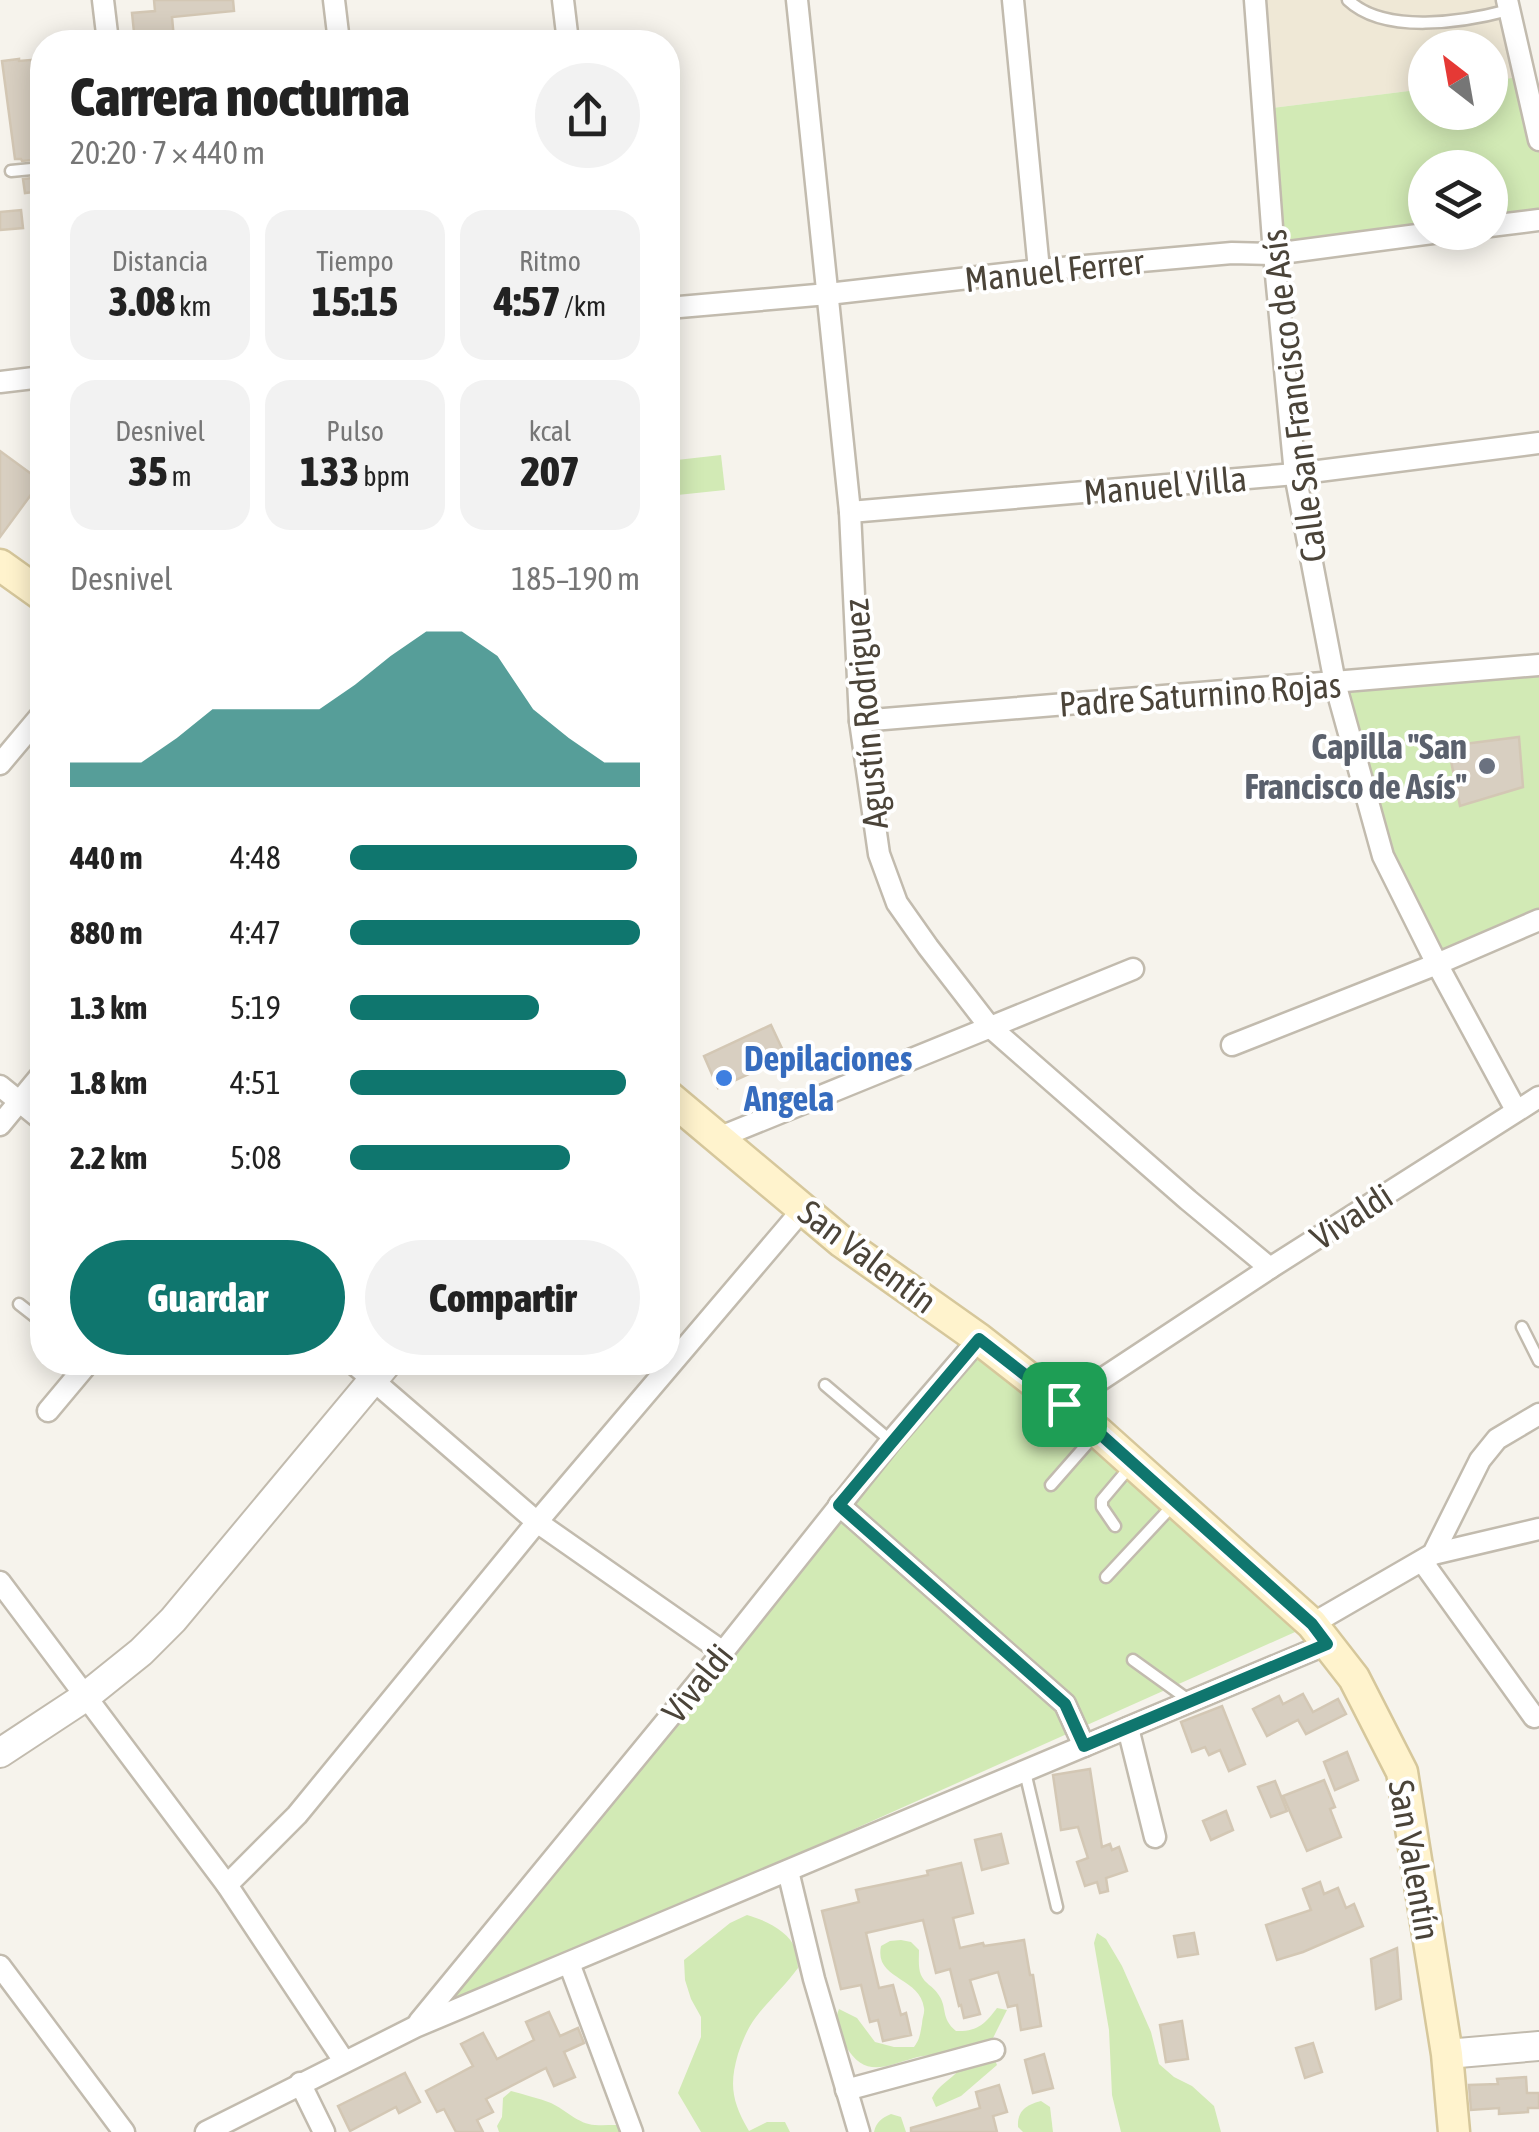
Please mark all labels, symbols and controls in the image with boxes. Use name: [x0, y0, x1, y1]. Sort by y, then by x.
north arrow: [1408, 30, 1508, 130]
map controls: [1408, 30, 1508, 250]
button: share: [535, 63, 640, 168]
text: Carrera nocturna: [70, 65, 410, 128]
text: 20:20 · 7 × 440 m: [70, 134, 265, 171]
button: layers: [1408, 150, 1508, 250]
street label: Calle San Francisco de Asís: [1253, 227, 1333, 565]
street label: Manuel Ferrer: [963, 241, 1146, 299]
text: Distancia: [112, 245, 208, 277]
text: Tiempo: [316, 245, 394, 277]
text: Ritmo: [519, 245, 581, 277]
text: 3.08: [108, 277, 175, 325]
text: 15:15: [312, 277, 398, 325]
text: 4:57: [494, 277, 560, 325]
text: km: [175, 290, 212, 322]
text: /km: [560, 290, 606, 322]
text: Desnivel: [115, 415, 205, 447]
text: Pulso: [326, 415, 384, 447]
text: kcal: [529, 415, 571, 447]
text: 35: [128, 447, 168, 495]
text: 133: [300, 447, 359, 495]
text: 207: [520, 447, 580, 495]
street label: Manuel Villa: [1082, 458, 1248, 512]
text: m: [168, 460, 192, 492]
text: bpm: [359, 460, 410, 492]
text: Desnivel: [70, 560, 173, 597]
text: 185–190 m: [511, 560, 640, 597]
street label: Agustín Rodriguez: [835, 597, 895, 831]
street label: Padre Saturnino Rojas: [1058, 664, 1342, 724]
place label: Capilla "San Francisco de Asís": [1245, 726, 1467, 806]
marker: Capilla "San Francisco de Asís": [1476, 755, 1498, 777]
text: 440 m: [70, 839, 143, 876]
text: 4:48: [230, 839, 281, 876]
text: 880 m: [70, 914, 143, 951]
text: 4:47: [230, 914, 281, 951]
text: 1.3 km: [70, 989, 147, 1026]
text: 5:19: [230, 989, 281, 1026]
place label: Depilaciones Angela: [743, 1038, 912, 1118]
text: 1.8 km: [70, 1064, 147, 1101]
text: 4:51: [230, 1064, 281, 1101]
marker: Depilaciones Angela: [713, 1067, 735, 1089]
text: 2.2 km: [70, 1139, 147, 1176]
text: 5:08: [230, 1139, 281, 1176]
street label: Vivaldi: [1303, 1175, 1399, 1257]
street label: San Valentín: [791, 1191, 945, 1321]
button: Guardar: [70, 1240, 345, 1355]
button: Compartir: [365, 1240, 640, 1355]
pin: [1022, 1362, 1107, 1447]
icon: arrive: [1037, 1377, 1092, 1432]
street label: Vivaldi: [653, 1636, 741, 1730]
street label: San Valentín: [1381, 1777, 1449, 1943]

